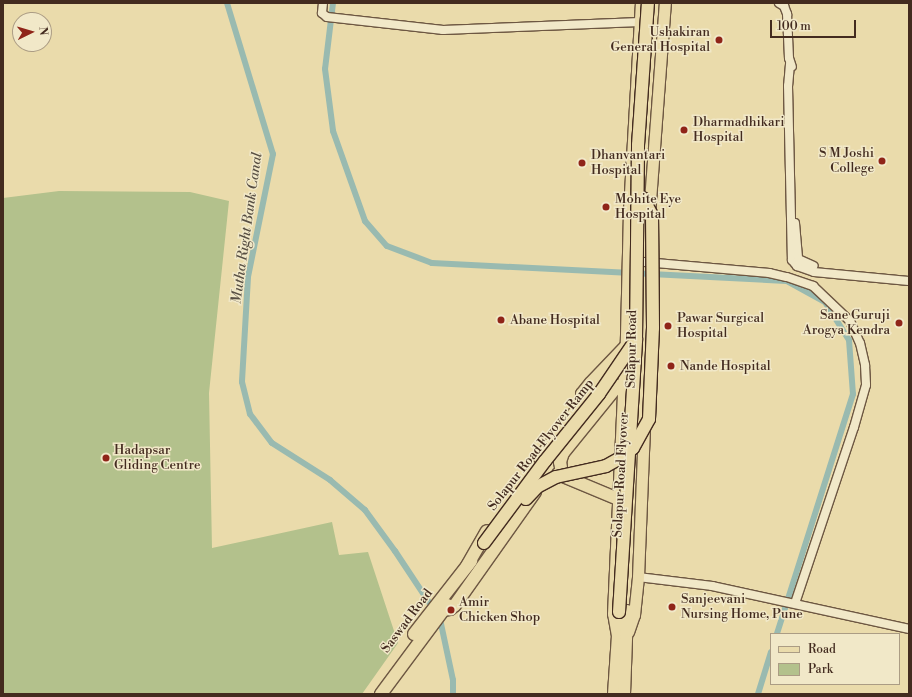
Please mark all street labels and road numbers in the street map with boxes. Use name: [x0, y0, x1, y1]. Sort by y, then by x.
street label: Solapur Road: [624, 310, 640, 388]
street label: Solapur Road Flyover Ramp: [485, 376, 597, 514]
street label: Solapur Road Flyover: [610, 412, 632, 538]
street label: Saswad Road: [378, 586, 436, 656]

